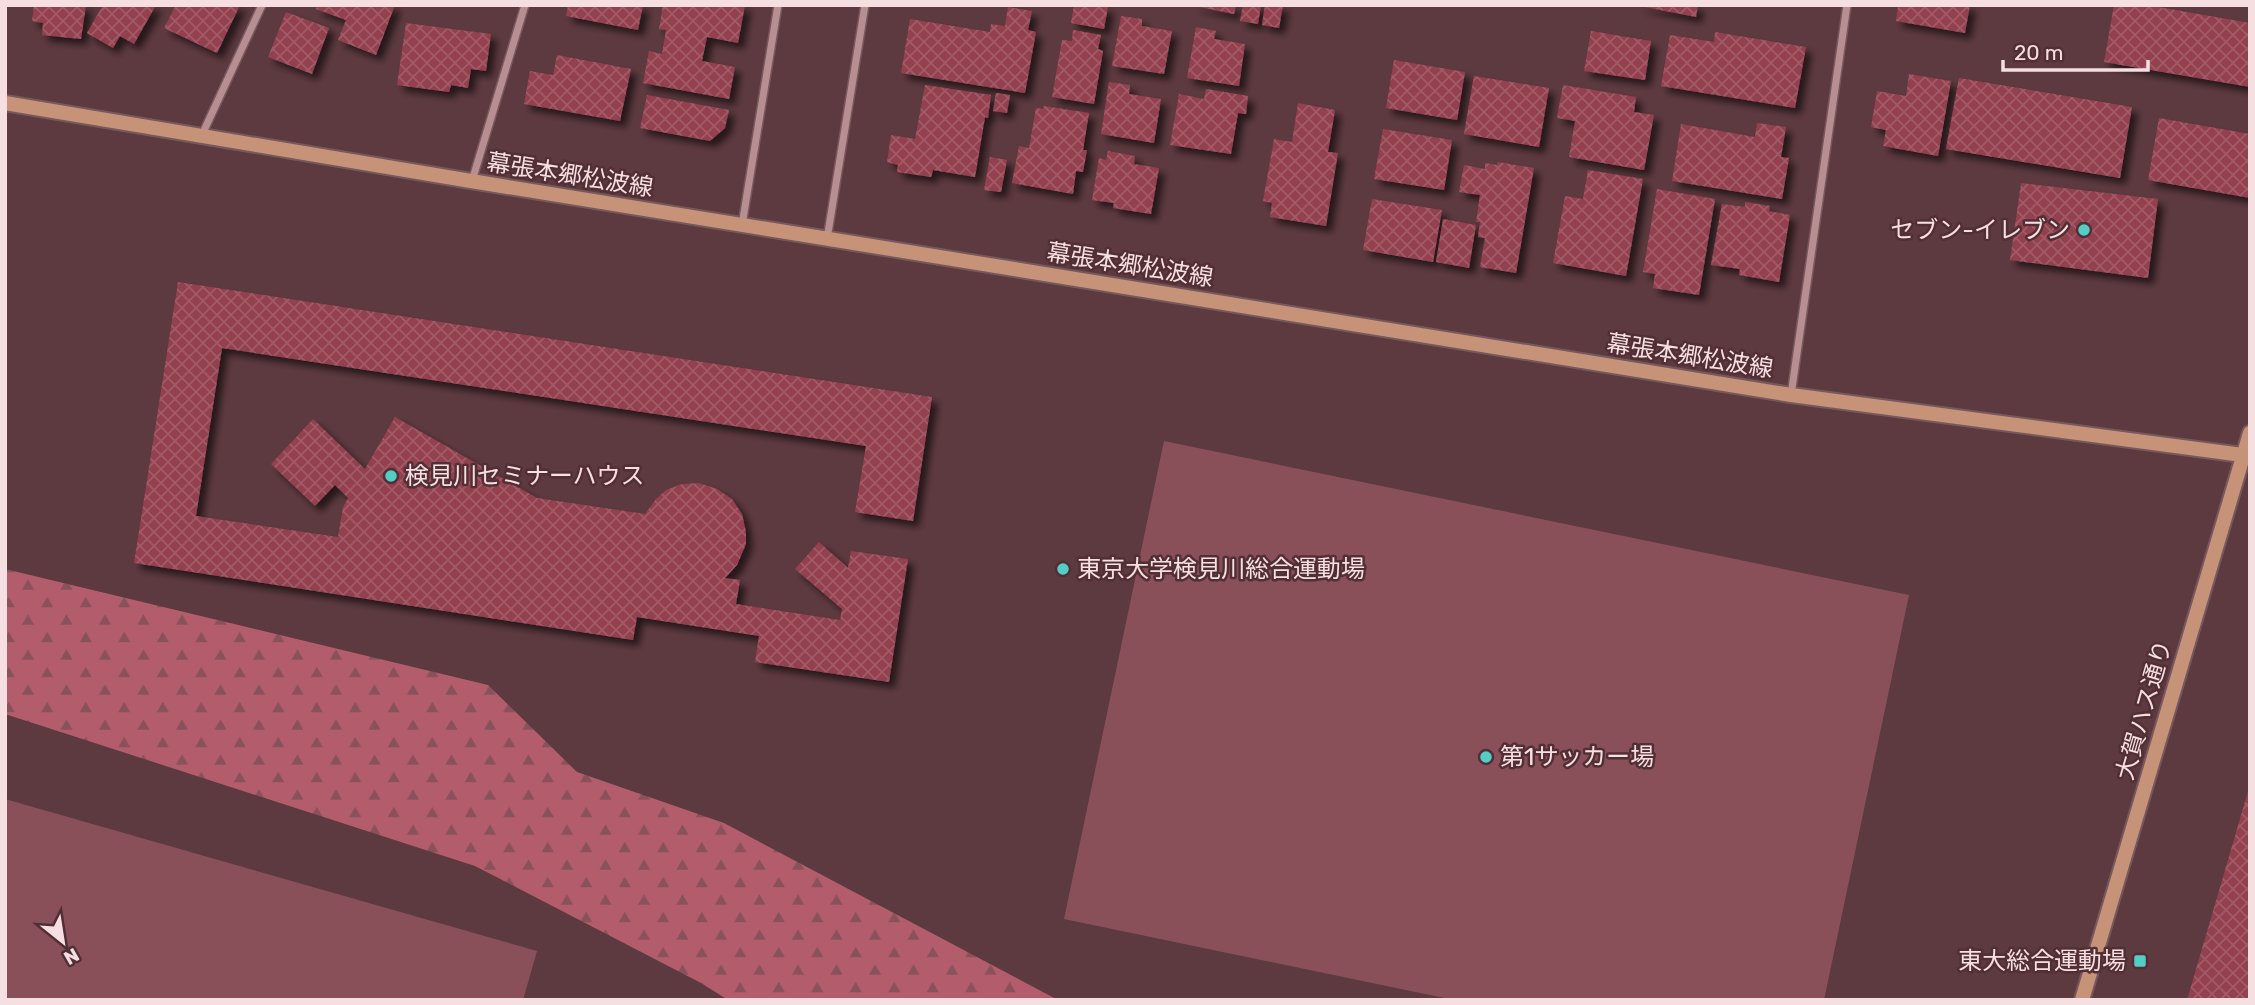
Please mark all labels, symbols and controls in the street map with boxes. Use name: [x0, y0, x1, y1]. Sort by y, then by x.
scale bar: [2003, 28, 2148, 72]
text: 20 m: [2014, 40, 2063, 65]
street label: 幕張本郷松波線: [485, 148, 655, 202]
place label: セブン-イレブン: [1890, 216, 2070, 244]
marker: セブン-イレブン: [2076, 222, 2092, 238]
street label: 幕張本郷松波線: [1045, 238, 1215, 292]
street label: 幕張本郷松波線: [1605, 329, 1775, 383]
place label: 検見川セミナーハウス: [405, 462, 645, 490]
marker: 検見川セミナーハウス: [383, 468, 399, 484]
place label: 東京大学検見川総合運動場: [1077, 555, 1365, 583]
marker: 東京大学検見川総合運動場: [1055, 561, 1071, 577]
street label: 大賀ハス通り: [2111, 637, 2177, 783]
place label: 第1サッカー場: [1500, 743, 1654, 771]
marker: 第1サッカー場: [1478, 749, 1494, 765]
north arrow: [28, 907, 98, 977]
text: N: [60, 943, 83, 970]
place label: 東大総合運動場: [1958, 947, 2126, 975]
marker: 東大総合運動場: [2132, 953, 2148, 969]

